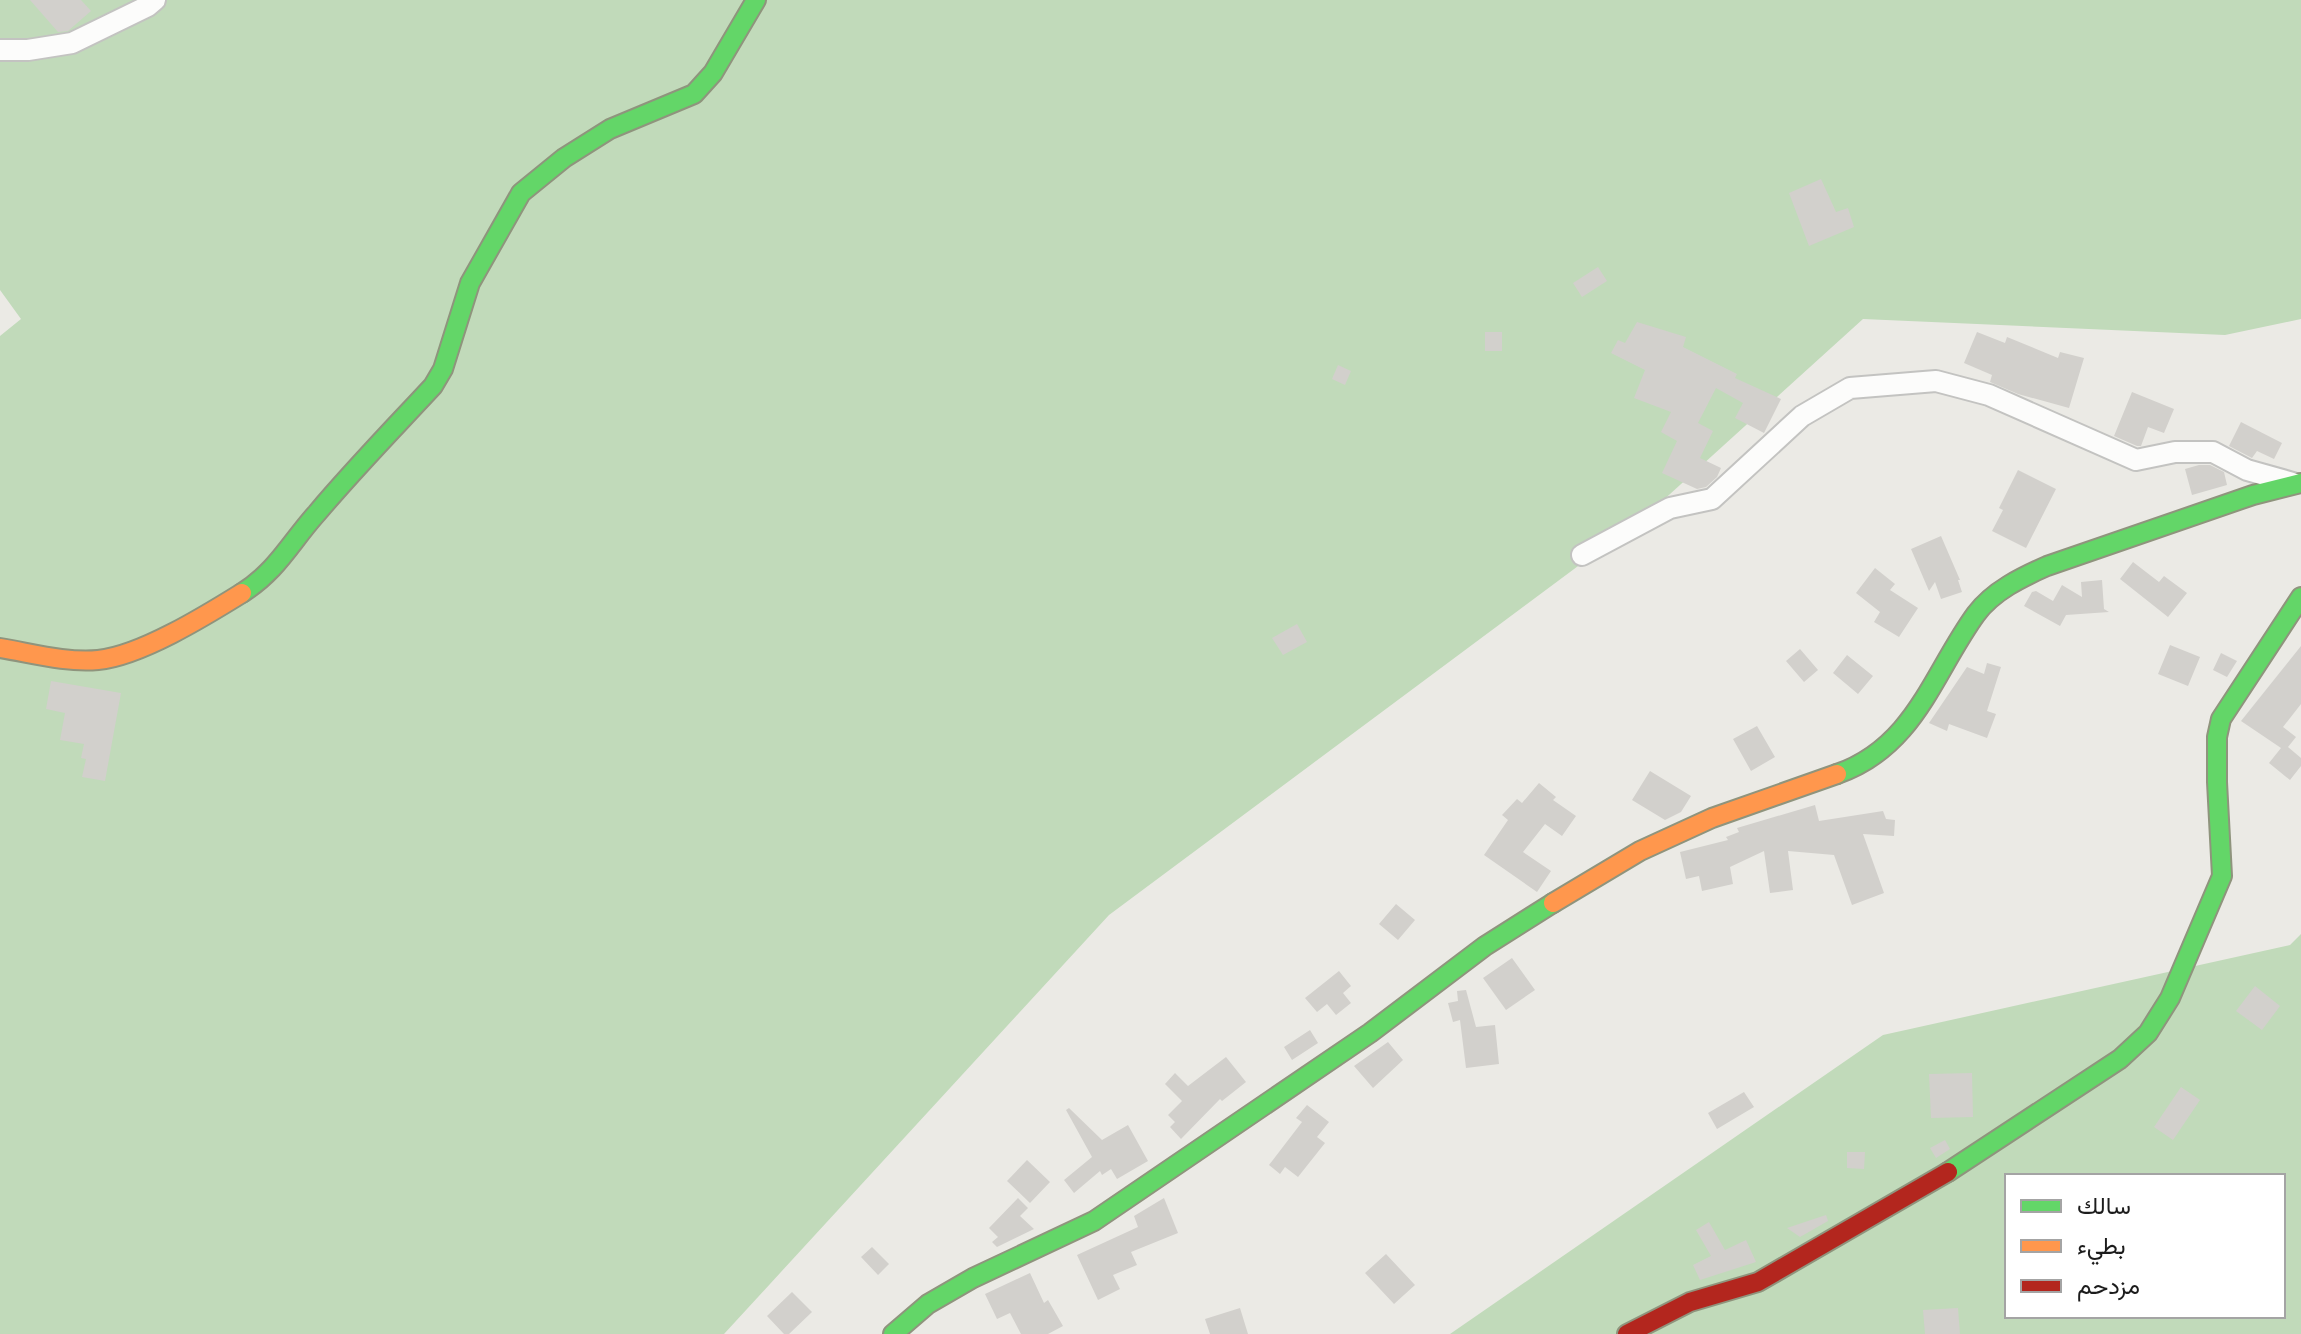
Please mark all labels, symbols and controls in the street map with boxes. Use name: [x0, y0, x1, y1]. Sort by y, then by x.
legend: [2005, 1174, 2285, 1318]
text: سالك: [2077, 1191, 2131, 1220]
text: بطيء: [2077, 1231, 2126, 1265]
text: مزدحم: [2077, 1271, 2140, 1302]

